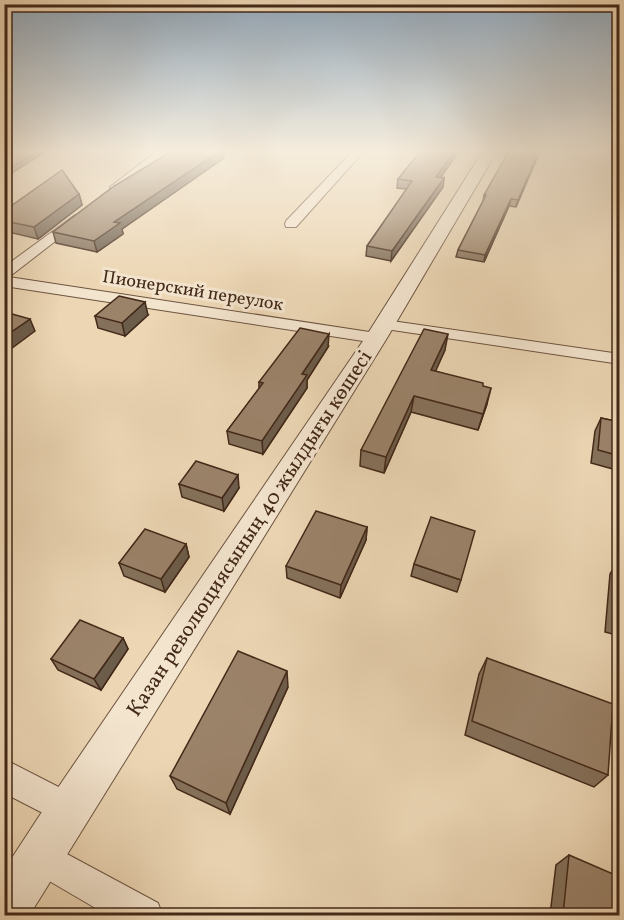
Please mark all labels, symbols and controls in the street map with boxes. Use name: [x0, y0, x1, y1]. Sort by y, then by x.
street label: Пионерский переулок: [101, 265, 285, 318]
street label: Қазан революциясының 40 жылдығы көшесі: [121, 345, 380, 723]

